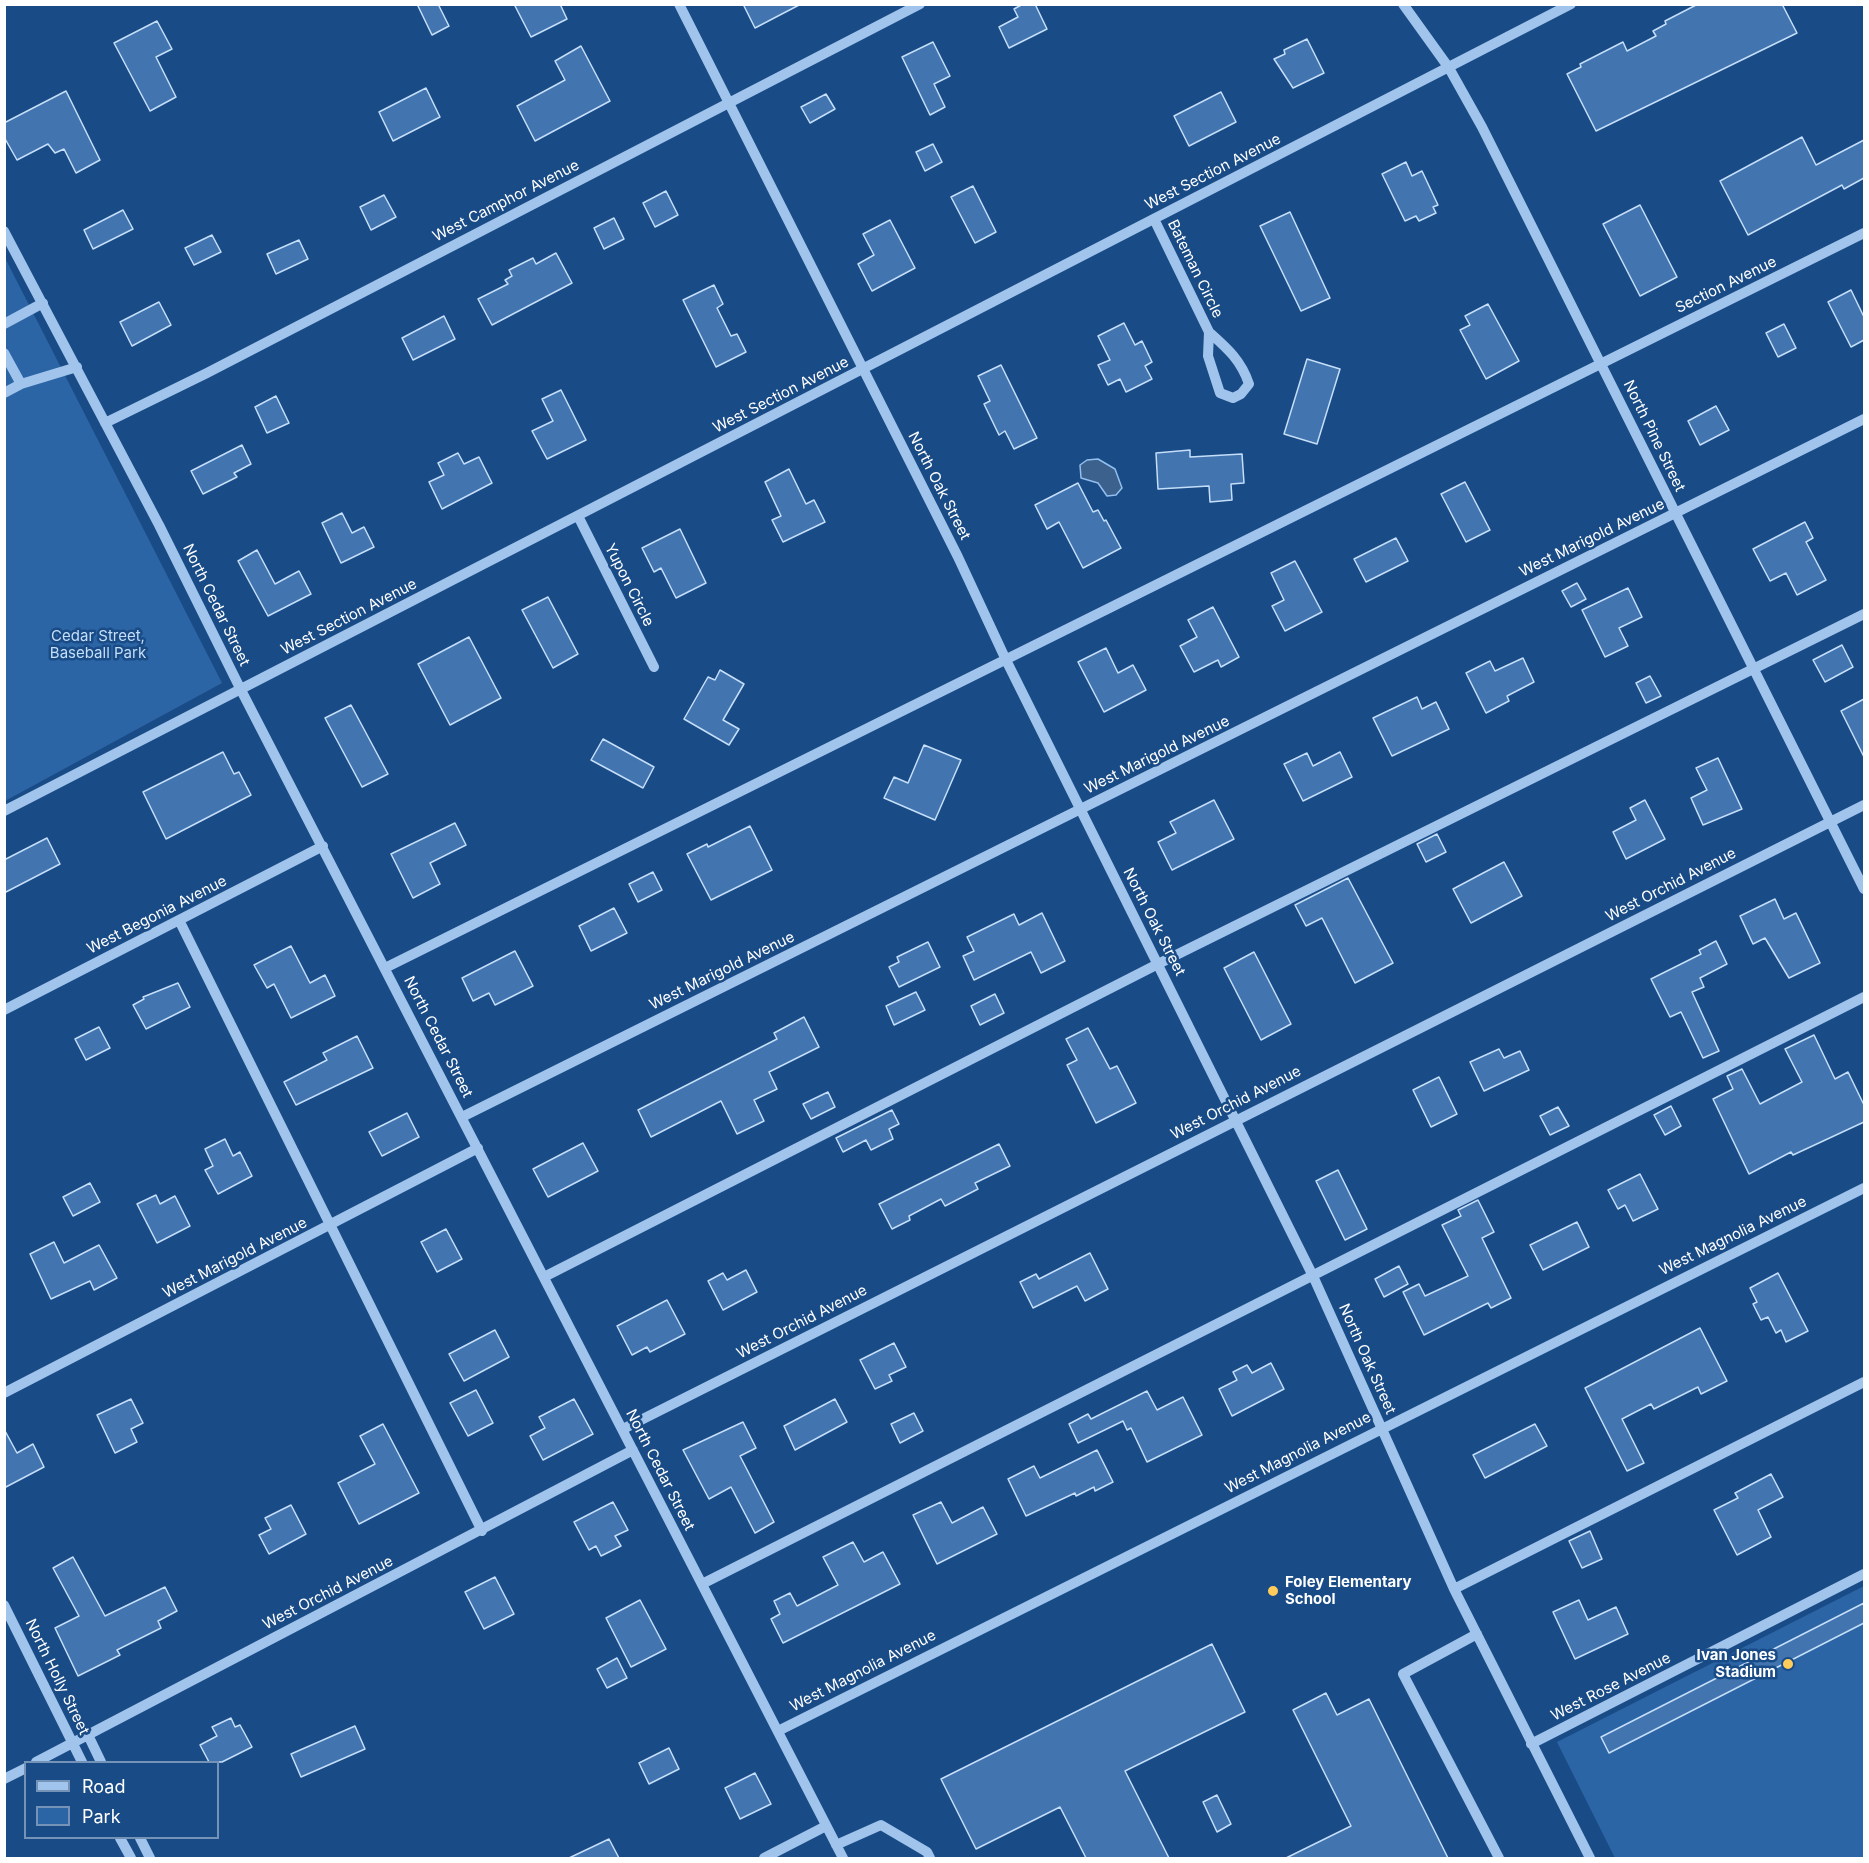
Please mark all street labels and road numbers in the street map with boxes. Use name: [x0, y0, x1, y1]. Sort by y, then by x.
street label: West Section Avenue: [1142, 130, 1284, 214]
street label: West Camphor Avenue: [430, 156, 582, 246]
street label: Bateman Circle: [1163, 217, 1227, 321]
street label: Section Avenue: [1673, 253, 1779, 317]
street label: West Section Avenue: [710, 353, 852, 437]
street label: North Pine Street: [1619, 377, 1689, 495]
street label: North Oak Street: [904, 429, 974, 543]
street label: West Marigold Avenue: [1517, 495, 1667, 581]
street label: North Cedar Street: [179, 541, 253, 669]
street label: Yupon Circle: [600, 541, 658, 629]
street label: West Section Avenue: [278, 575, 420, 659]
street label: West Marigold Avenue: [1082, 712, 1232, 798]
street label: West Orchid Avenue: [1603, 844, 1739, 926]
street label: North Oak Street: [1119, 865, 1189, 979]
street label: West Begonia Avenue: [84, 872, 230, 958]
street label: West Marigold Avenue: [647, 928, 797, 1014]
street label: North Cedar Street: [400, 973, 476, 1101]
street label: West Orchid Avenue: [1168, 1062, 1304, 1144]
street label: West Magnolia Avenue: [1657, 1193, 1809, 1279]
street label: West Marigold Avenue: [160, 1214, 310, 1302]
street label: West Orchid Avenue: [734, 1281, 870, 1363]
street label: North Oak Street: [1335, 1301, 1399, 1417]
street label: North Cedar Street: [622, 1406, 698, 1534]
street label: West Magnolia Avenue: [1222, 1408, 1374, 1498]
street label: West Orchid Avenue: [260, 1552, 396, 1634]
street label: North Holly Street: [21, 1616, 93, 1738]
street label: West Magnolia Avenue: [787, 1626, 939, 1716]
street label: West Rose Avenue: [1548, 1649, 1674, 1725]

